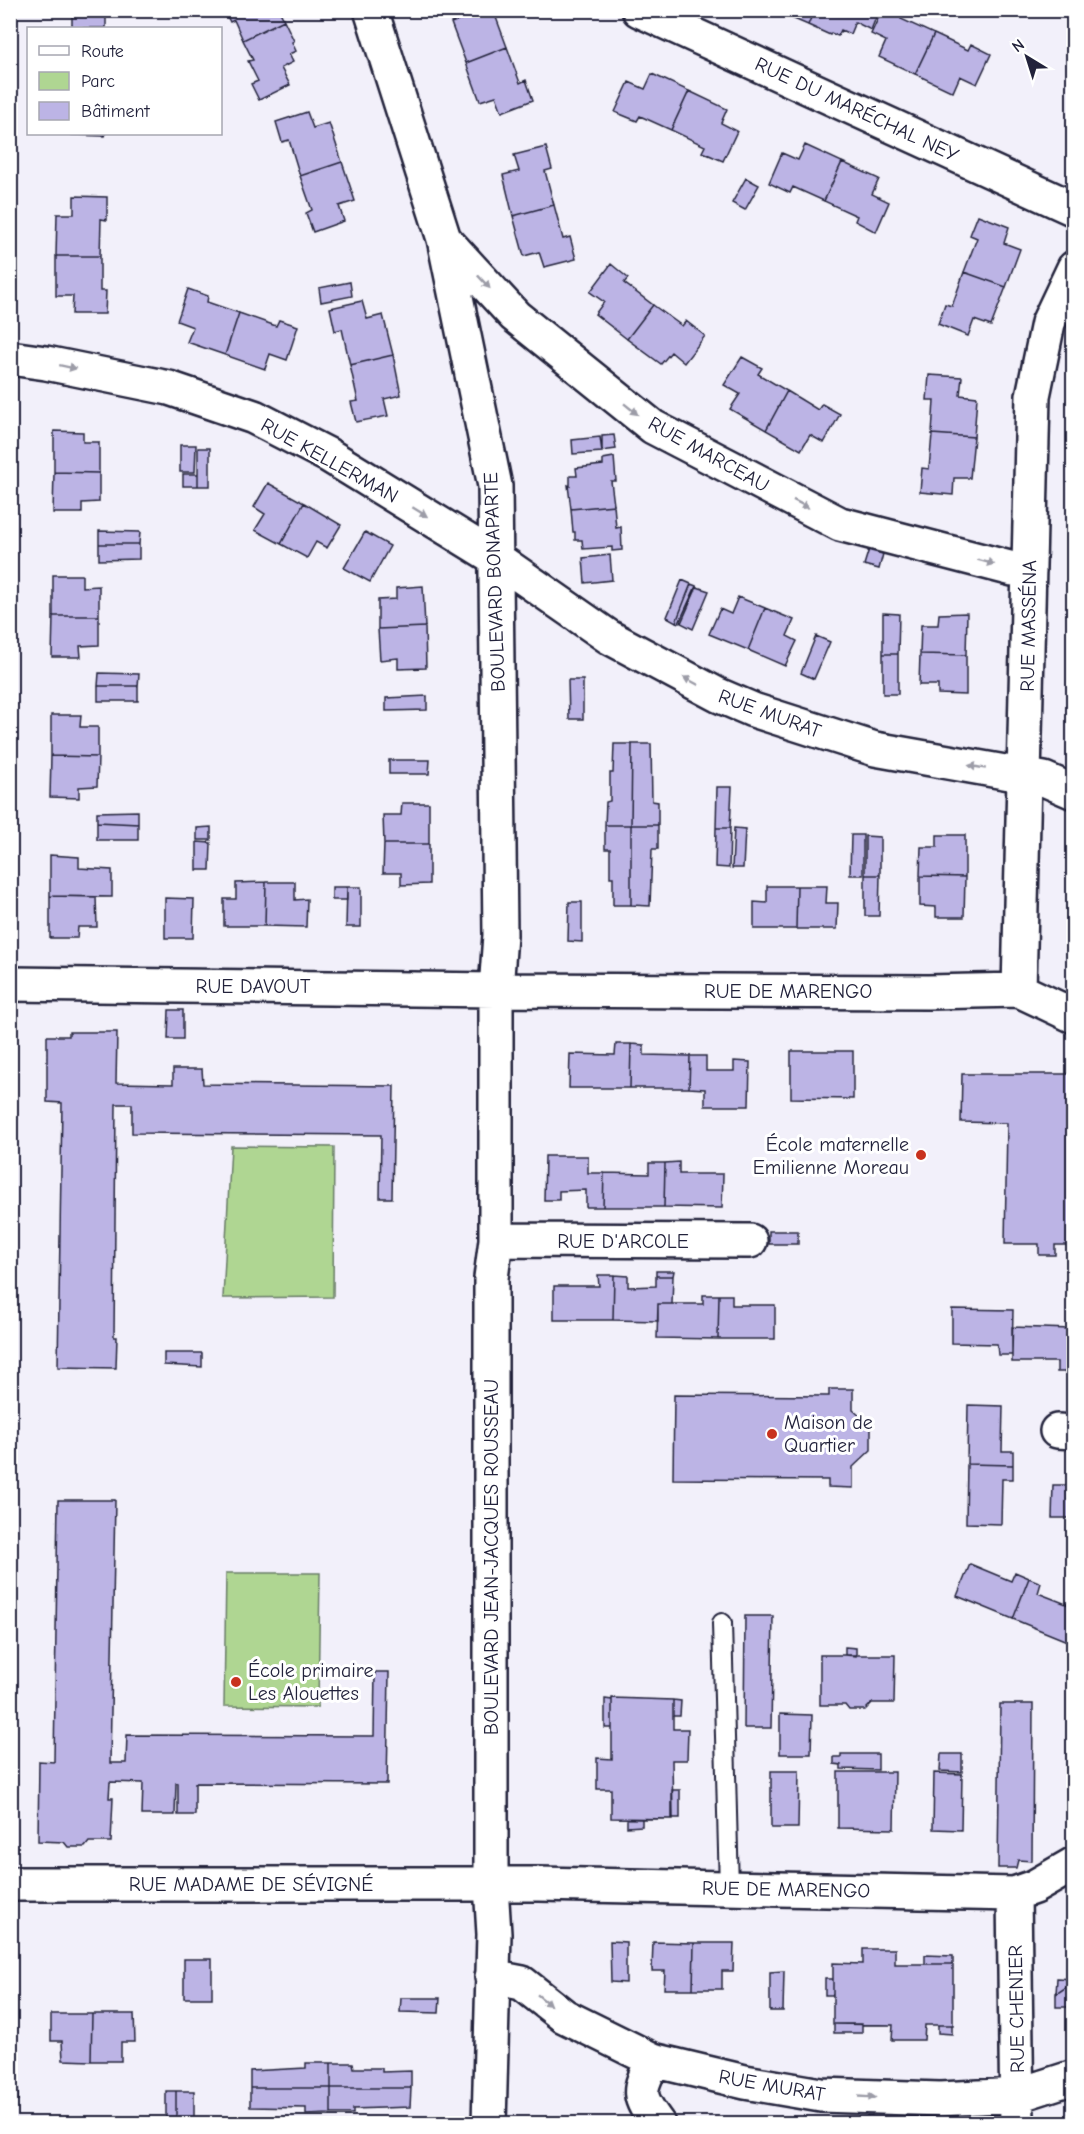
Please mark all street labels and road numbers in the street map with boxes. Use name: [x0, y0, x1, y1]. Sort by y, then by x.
street label: RUE DU MARÉCHAL NEY: [751, 52, 962, 167]
street label: RUE MARCEAU: [644, 412, 773, 497]
street label: RUE KELLERMAN: [257, 413, 402, 508]
street label: BOULEVARD BONAPARTE: [479, 472, 510, 692]
street label: RUE MASSÉNA: [1016, 560, 1041, 692]
street label: RUE MURAT: [715, 684, 825, 743]
street label: RUE DAVOUT: [196, 975, 311, 998]
street label: RUE DE MARENGO: [704, 980, 872, 1003]
street label: RUE D'ARCOLE: [557, 1230, 689, 1253]
street label: BOULEVARD JEAN-JACQUES ROUSSEAU: [480, 1379, 503, 1735]
street label: RUE MADAME DE SÉVIGNÉ: [129, 1873, 373, 1896]
street label: RUE DE MARENGO: [702, 1877, 870, 1902]
street label: RUE CHENIER: [1004, 1945, 1029, 2073]
street label: RUE MURAT: [717, 2065, 827, 2106]

